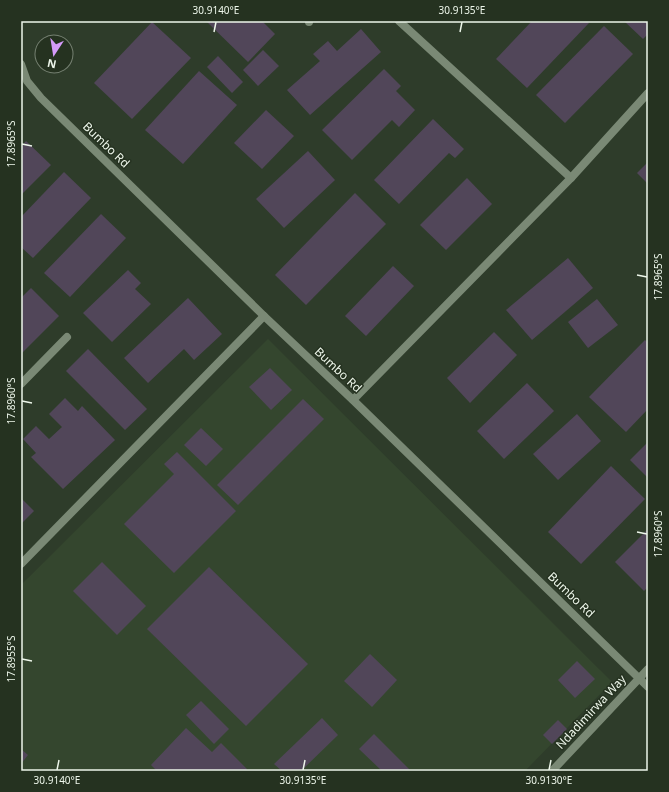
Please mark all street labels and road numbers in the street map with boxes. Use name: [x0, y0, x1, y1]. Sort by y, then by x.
street label: Bumbo Rd: [79, 118, 133, 171]
street label: Bumbo Rd: [311, 343, 366, 396]
street label: Bumbo Rd: [544, 568, 598, 621]
street label: Ndadimirwa Way: [552, 670, 630, 753]

